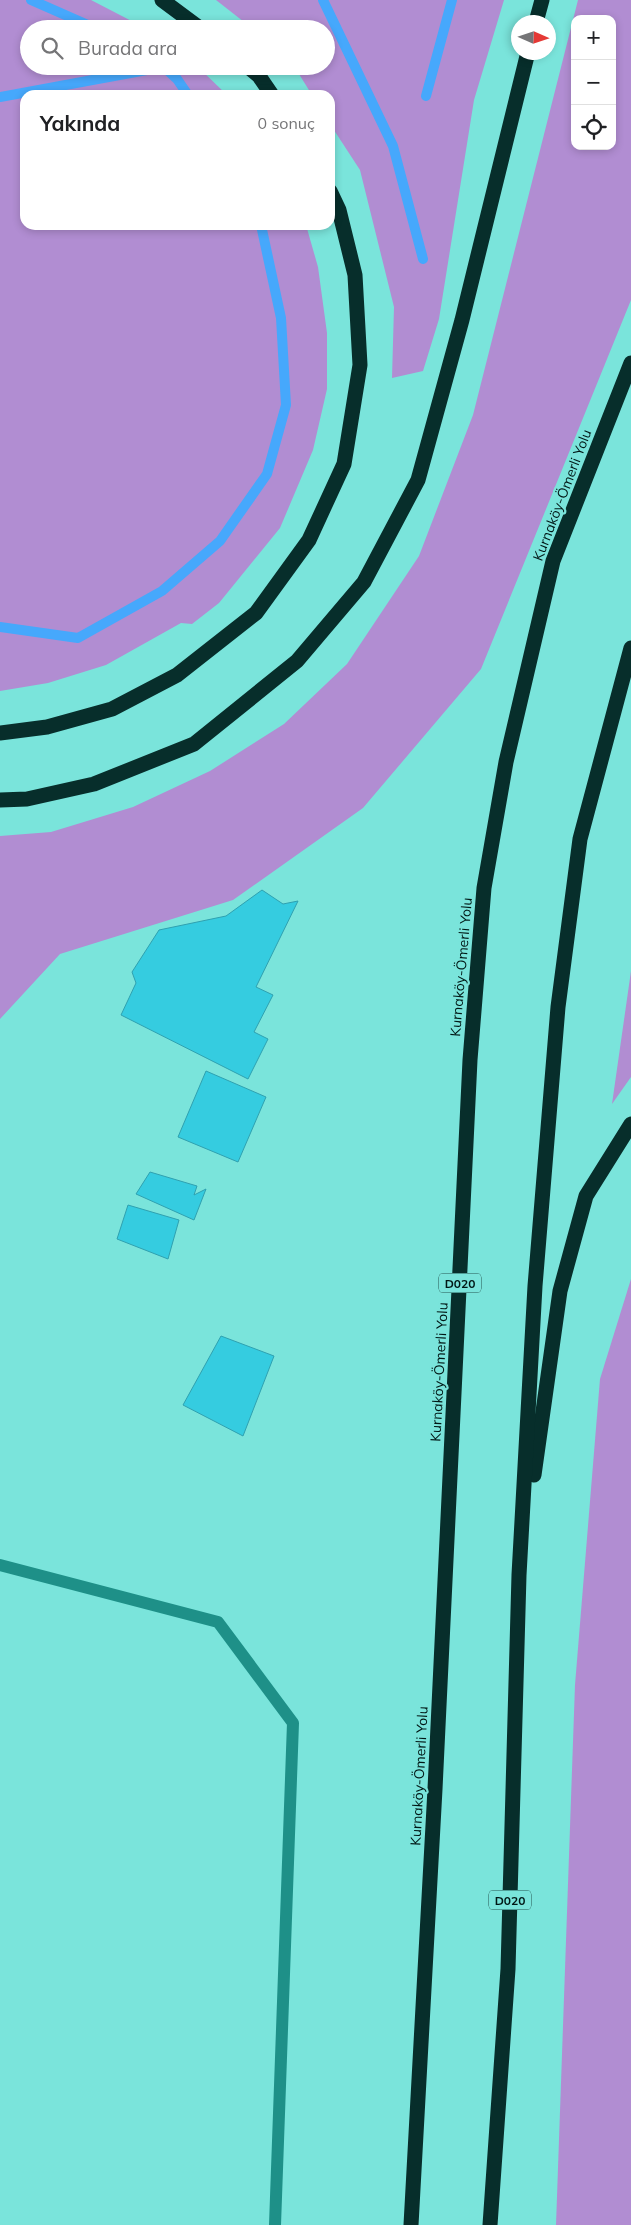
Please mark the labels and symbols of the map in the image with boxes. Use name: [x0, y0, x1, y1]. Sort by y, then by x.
north arrow: [511, 15, 556, 60]
street label: Kurnaköy-Ömerli Yolu: [529, 427, 595, 563]
street label: Kurnaköy-Ömerli Yolu: [446, 897, 476, 1037]
road number: D020: [439, 1274, 481, 1292]
street label: Kurnaköy-Ömerli Yolu: [426, 1302, 452, 1442]
street label: Kurnaköy-Ömerli Yolu: [406, 1706, 432, 1846]
road number: D020: [489, 1890, 531, 1910]

